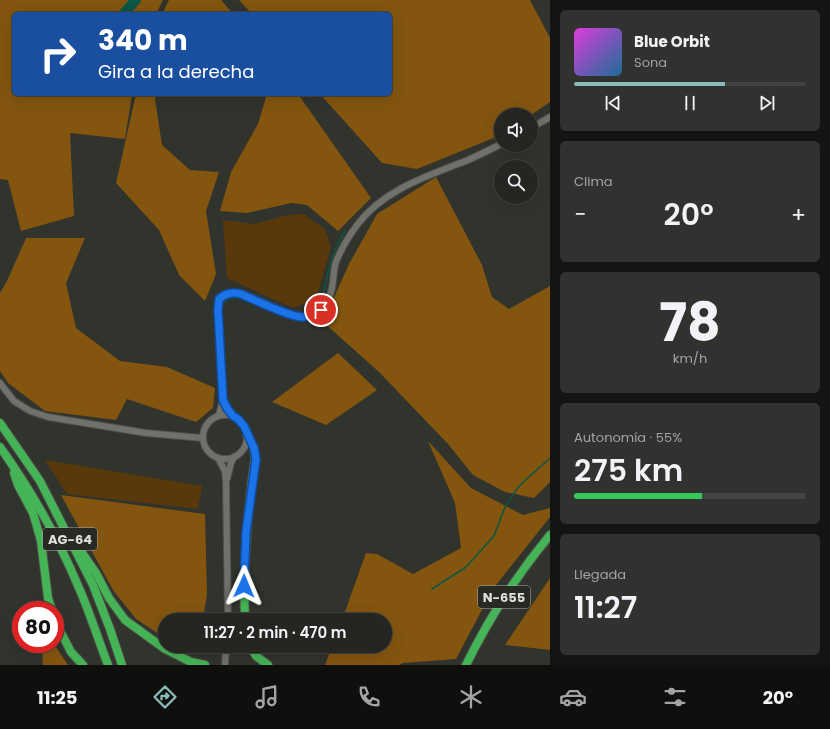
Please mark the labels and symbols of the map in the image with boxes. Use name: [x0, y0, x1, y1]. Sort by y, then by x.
pin: [304, 293, 338, 327]
road number: AG-64: [43, 528, 97, 550]
position arrow: [223, 565, 265, 607]
road number: N-655: [478, 586, 530, 608]
speed limit sign: 80: [12, 601, 64, 653]

